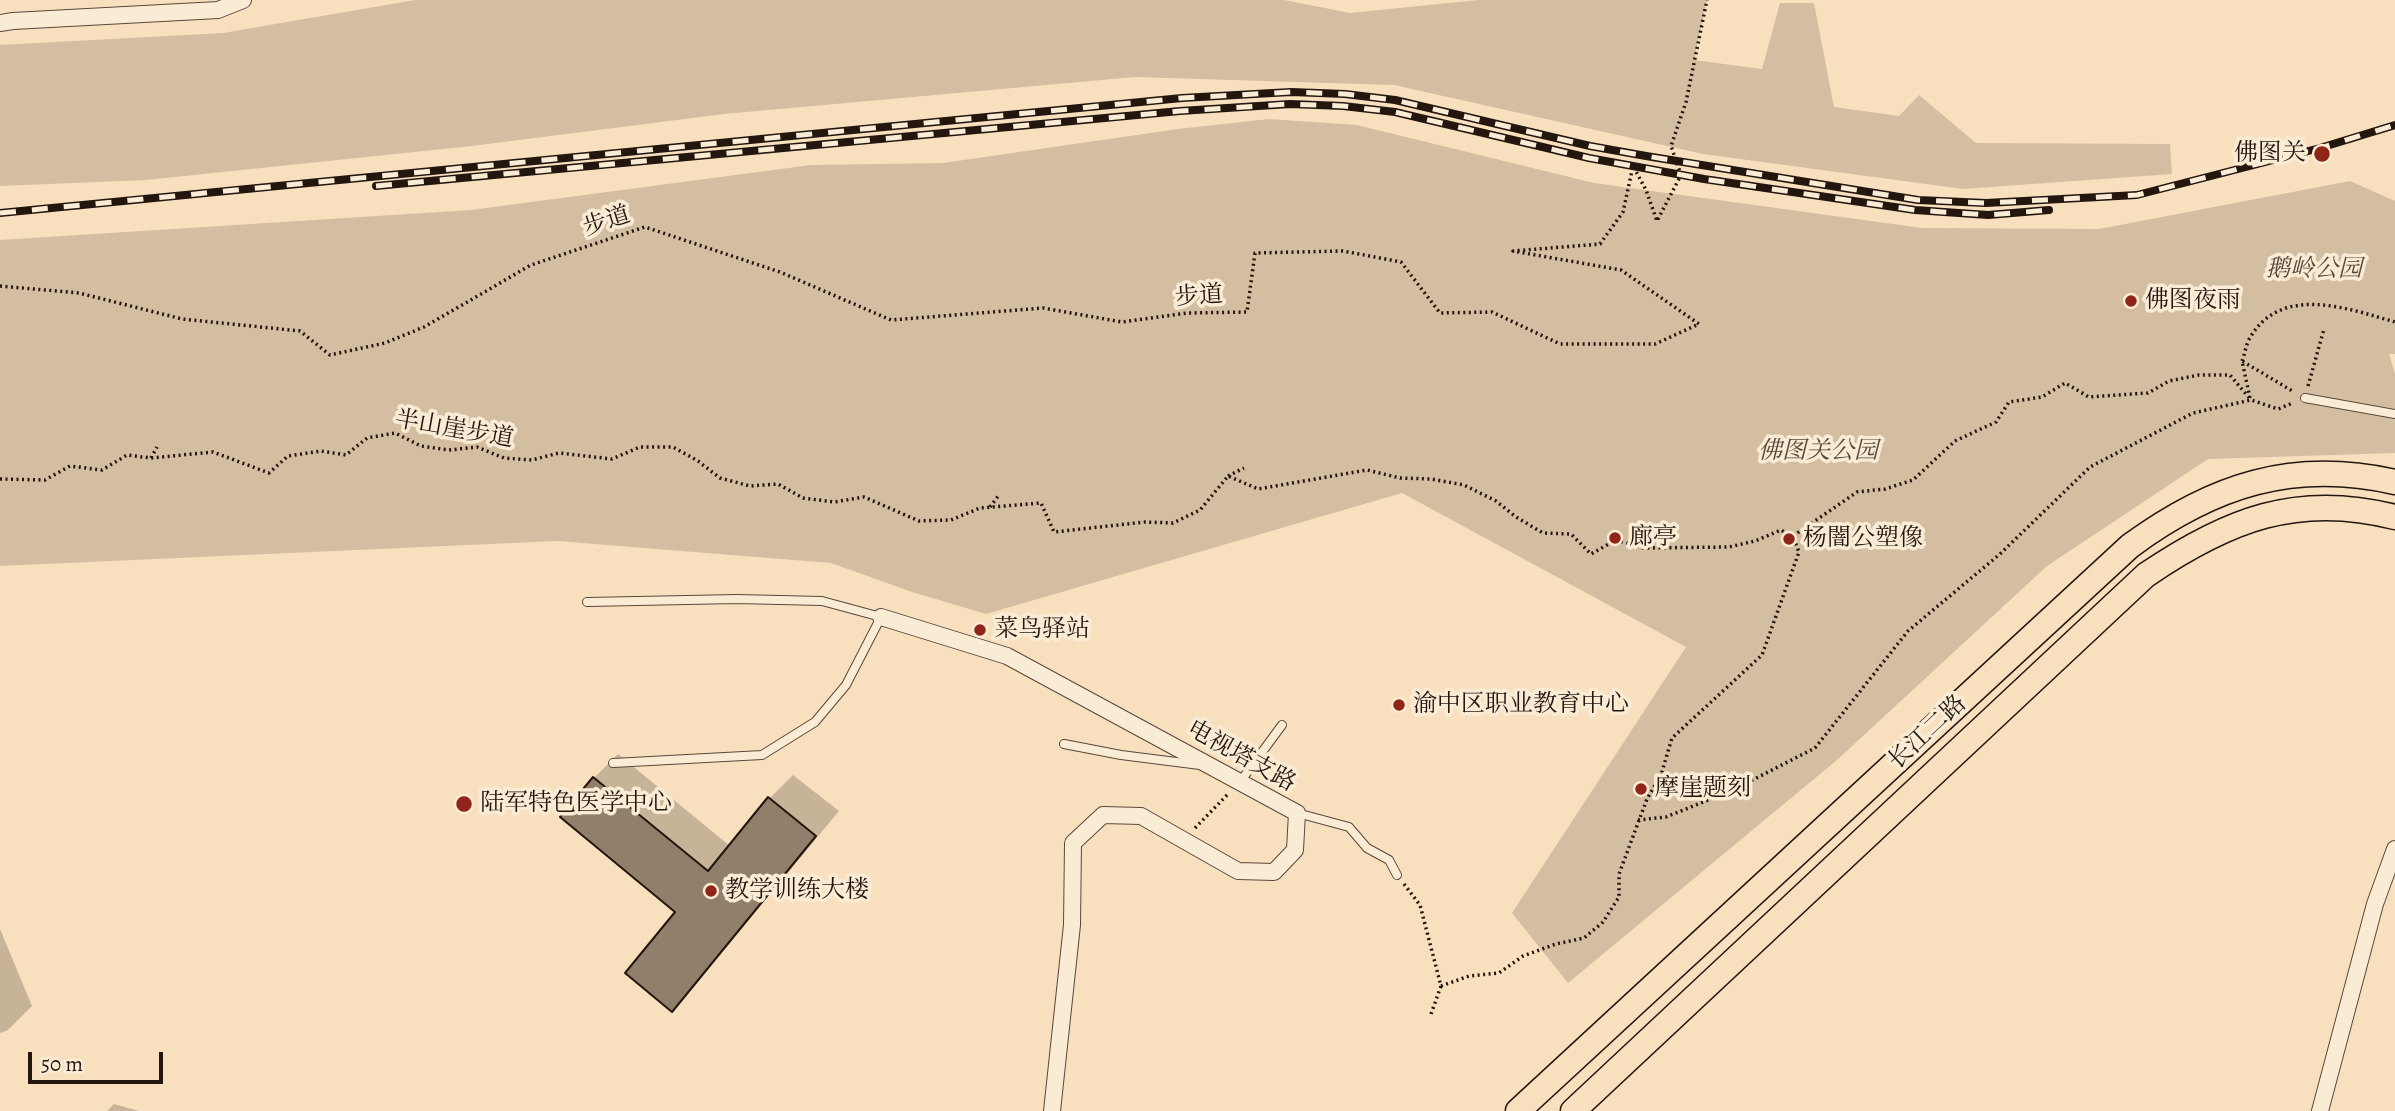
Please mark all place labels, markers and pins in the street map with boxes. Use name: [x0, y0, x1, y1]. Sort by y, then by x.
place label: 佛图关: [2234, 140, 2306, 168]
marker: 佛图关: [2312, 144, 2332, 164]
place label: 佛图夜雨: [2145, 287, 2241, 315]
marker: 佛图夜雨: [2123, 293, 2139, 309]
place label: 廊亭: [1629, 524, 1677, 552]
place label: 杨闇公塑像: [1803, 525, 1923, 553]
marker: 廊亭: [1607, 530, 1623, 546]
marker: 杨闇公塑像: [1781, 531, 1797, 547]
place label: 菜鸟驿站: [994, 616, 1090, 644]
marker: 菜鸟驿站: [972, 622, 988, 638]
place label: 渝中区职业教育中心: [1413, 691, 1629, 719]
marker: 渝中区职业教育中心: [1391, 697, 1407, 713]
place label: 摩崖题刻: [1655, 775, 1751, 803]
marker: 摩崖题刻: [1633, 781, 1649, 797]
place label: 陆军特色医学中心: [480, 790, 672, 818]
marker: 陆军特色医学中心: [454, 794, 474, 814]
place label: 教学训练大楼: [725, 877, 869, 905]
marker: 教学训练大楼: [703, 883, 719, 899]

